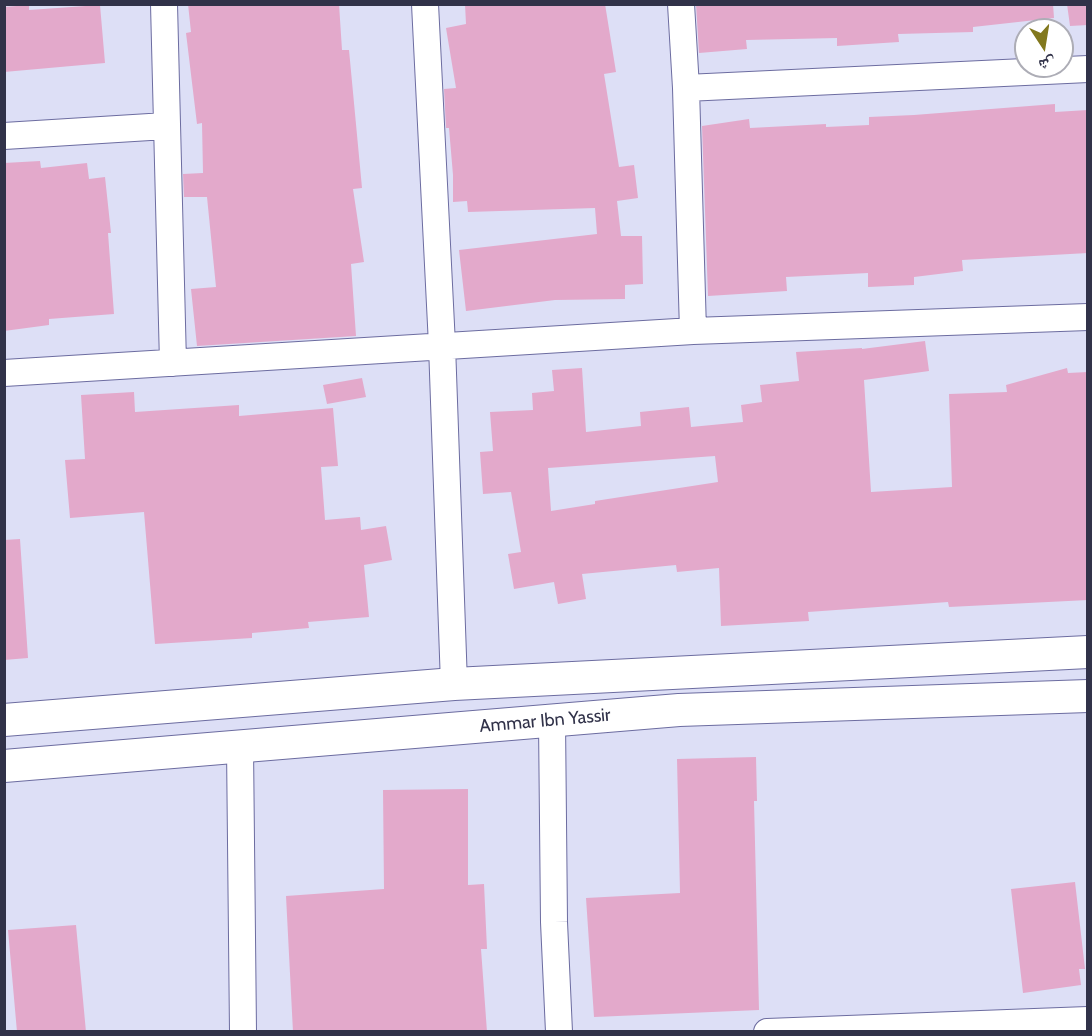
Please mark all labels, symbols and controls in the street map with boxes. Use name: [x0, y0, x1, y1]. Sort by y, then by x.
north arrow: [1014, 18, 1074, 78]
text: ش: [1037, 53, 1058, 75]
street label: Ammar Ibn Yassir: [479, 705, 611, 737]

